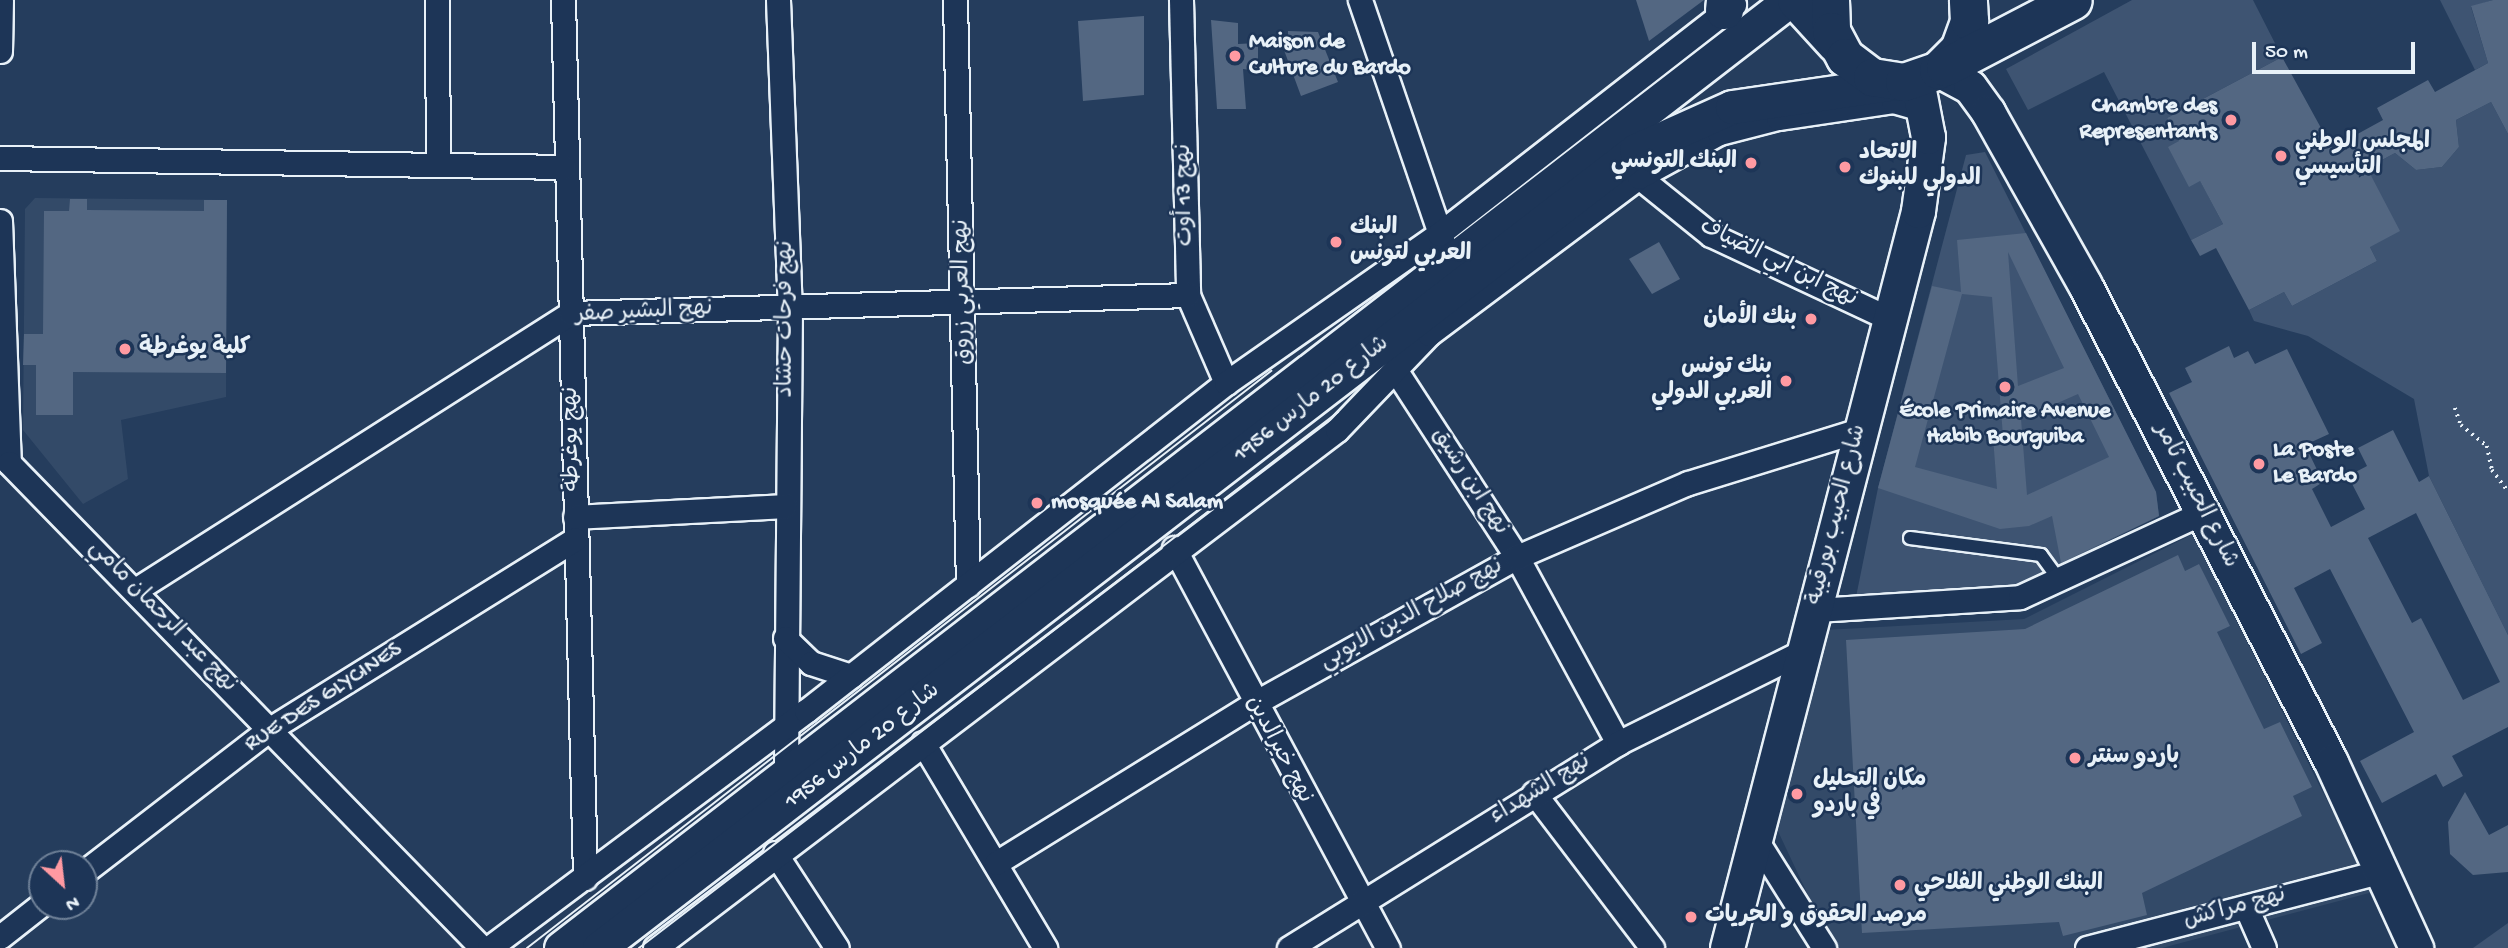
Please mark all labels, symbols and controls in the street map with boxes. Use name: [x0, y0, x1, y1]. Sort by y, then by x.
scale bar: [2256, 28, 2419, 72]
place label: Maison de Culture du Bardo: [1249, 29, 1411, 83]
text: 50 m: [2265, 41, 2308, 66]
marker: Maison de Culture du Bardo: [1227, 48, 1243, 64]
place label: Chambre des Representants: [2080, 93, 2217, 147]
marker: Chambre des Representants: [2223, 112, 2239, 128]
place label: المجلس الوطني التأسيسي: [2295, 129, 2430, 183]
place label: الاتحاد الدولي للبنوك: [1859, 140, 1981, 194]
street label: نهج 13 أوت: [1171, 143, 1201, 247]
marker: المجلس الوطني التأسيسي: [2273, 148, 2289, 164]
place label: البنك التونسي: [1611, 149, 1737, 177]
marker: البنك التونسي: [1743, 155, 1759, 171]
marker: الاتحاد الدولي للبنوك: [1837, 159, 1853, 175]
street label: نهج ابن ابي الضياف: [1694, 214, 1862, 314]
place label: البنك العربي لتونس: [1350, 215, 1471, 269]
street label: نهج العربي زروق: [949, 219, 979, 365]
marker: البنك العربي لتونس: [1328, 234, 1344, 250]
street label: نهج فرحات حشاد: [773, 240, 801, 398]
street label: نهج البشير صفر: [575, 296, 713, 330]
place label: بنك الأمان: [1703, 305, 1797, 333]
marker: بنك الأمان: [1803, 311, 1819, 327]
street label: شارع 20 مارس 1956: [1229, 331, 1395, 469]
place label: كلية يوغرطة: [139, 335, 250, 363]
marker: كلية يوغرطة: [117, 341, 133, 357]
place label: بنك تونس العربي الدولي: [1651, 354, 1772, 408]
marker: بنك تونس العربي الدولي: [1778, 373, 1794, 389]
marker: École Primaire Avenue Habib Bourguiba: [1997, 379, 2013, 395]
street label: نهج يوغرطة: [558, 387, 588, 491]
place label: École Primaire Avenue Habib Bourguiba: [1900, 398, 2110, 452]
street label: شارع الحبيب ثامر: [2147, 419, 2243, 573]
street label: شارع الحبيب بورقيبة: [1802, 422, 1874, 608]
street label: نهج ابن رشيق: [1424, 423, 1514, 541]
place label: La Poste Le Bardo: [2273, 437, 2357, 491]
marker: La Poste Le Bardo: [2251, 456, 2267, 472]
place label: mosquée Al Salam: [1051, 489, 1223, 517]
marker: mosquée Al Salam: [1029, 495, 1045, 511]
street label: نهج عبد الرحمان مامي: [82, 535, 242, 699]
street label: نهج صلاح الدين الايوبي: [1316, 553, 1508, 677]
street label: RUE DES GLYCINES: [240, 637, 408, 759]
street label: شارع 20 مارس 1956: [780, 678, 946, 816]
street label: نهج خيرالدين: [1238, 691, 1318, 809]
place label: باردو سنتر: [2089, 744, 2179, 772]
street label: نهج الشهداء: [1486, 748, 1596, 832]
marker: باردو سنتر: [2067, 750, 2083, 766]
place label: مكان التحليل في باردو: [1813, 767, 1926, 821]
marker: مكان التحليل في باردو: [1787, 784, 1807, 804]
north arrow: [28, 850, 98, 920]
place label: البنك الوطني الفلاحي: [1914, 871, 2103, 899]
marker: البنك الوطني الفلاحي: [1892, 877, 1908, 893]
street label: نهج مراكش: [2181, 882, 2289, 936]
text: N: [61, 889, 83, 915]
place label: مرصد الحقوق و الحريات: [1705, 903, 1927, 931]
marker: مرصد الحقوق و الحريات: [1683, 909, 1699, 925]

